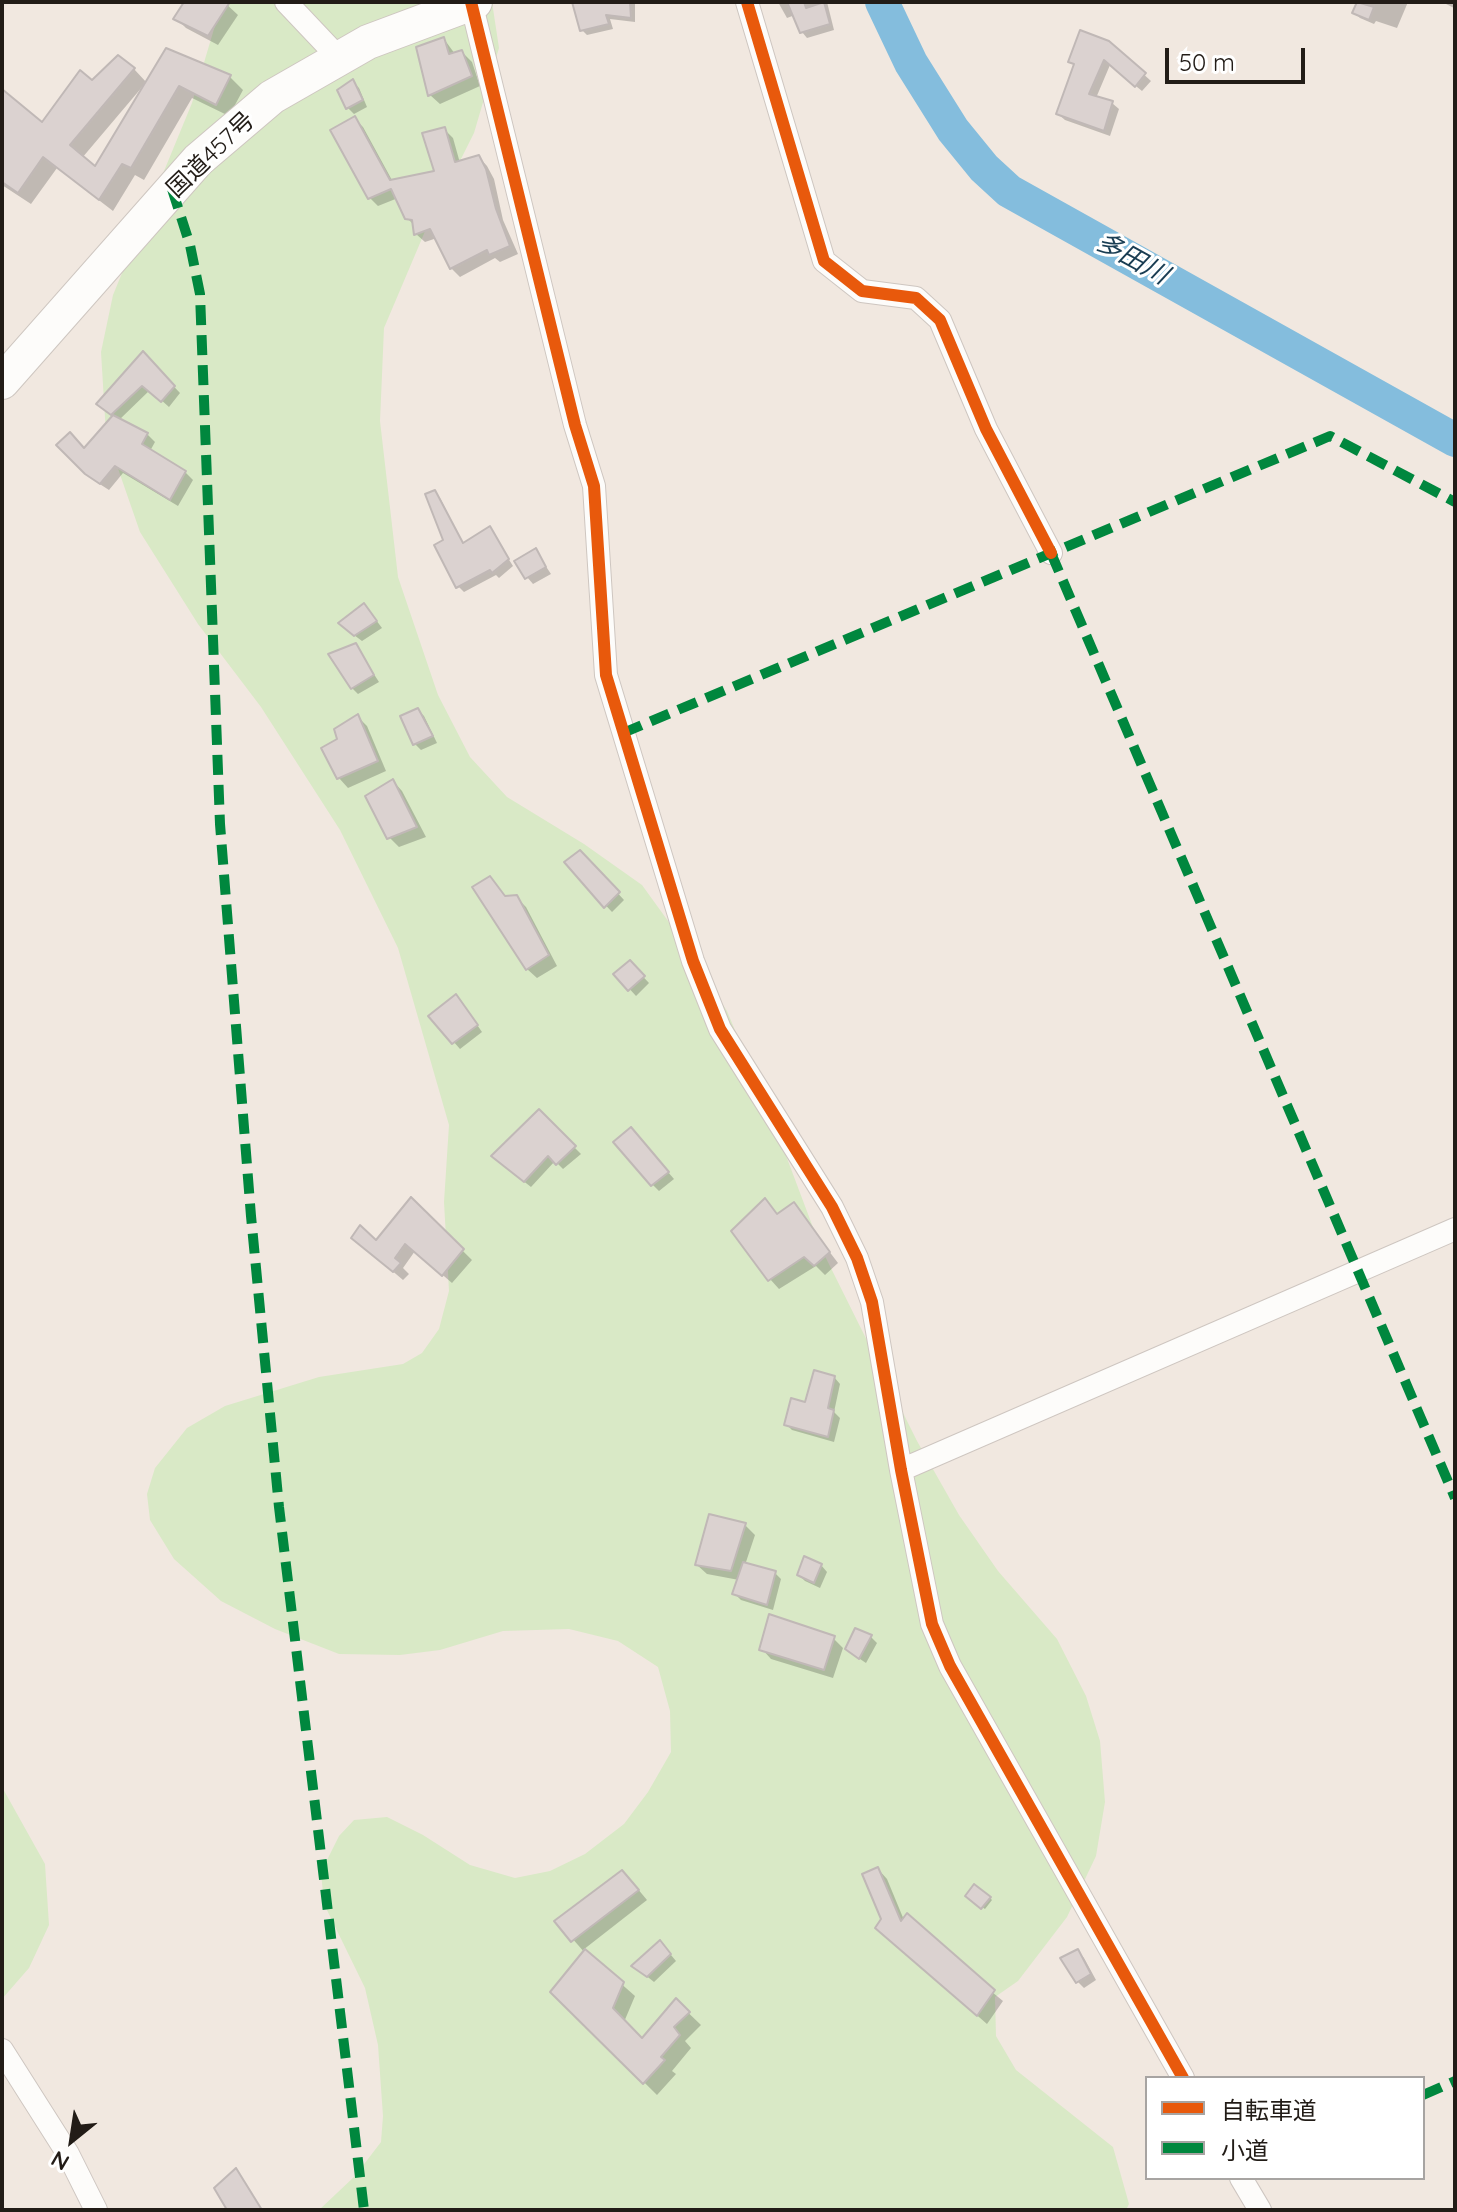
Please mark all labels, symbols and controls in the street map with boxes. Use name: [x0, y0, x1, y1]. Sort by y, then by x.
scale bar: [1169, 32, 1309, 82]
text: 50 m: [1179, 47, 1235, 77]
street label: 国道457号: [161, 106, 261, 204]
water label: 多田川: [1090, 226, 1174, 292]
legend: [1145, 2076, 1425, 2180]
text: 自転車道: [1221, 2095, 1317, 2125]
north arrow: [32, 2100, 112, 2180]
text: 小道: [1221, 2135, 1269, 2165]
text: N: [46, 2145, 74, 2177]

